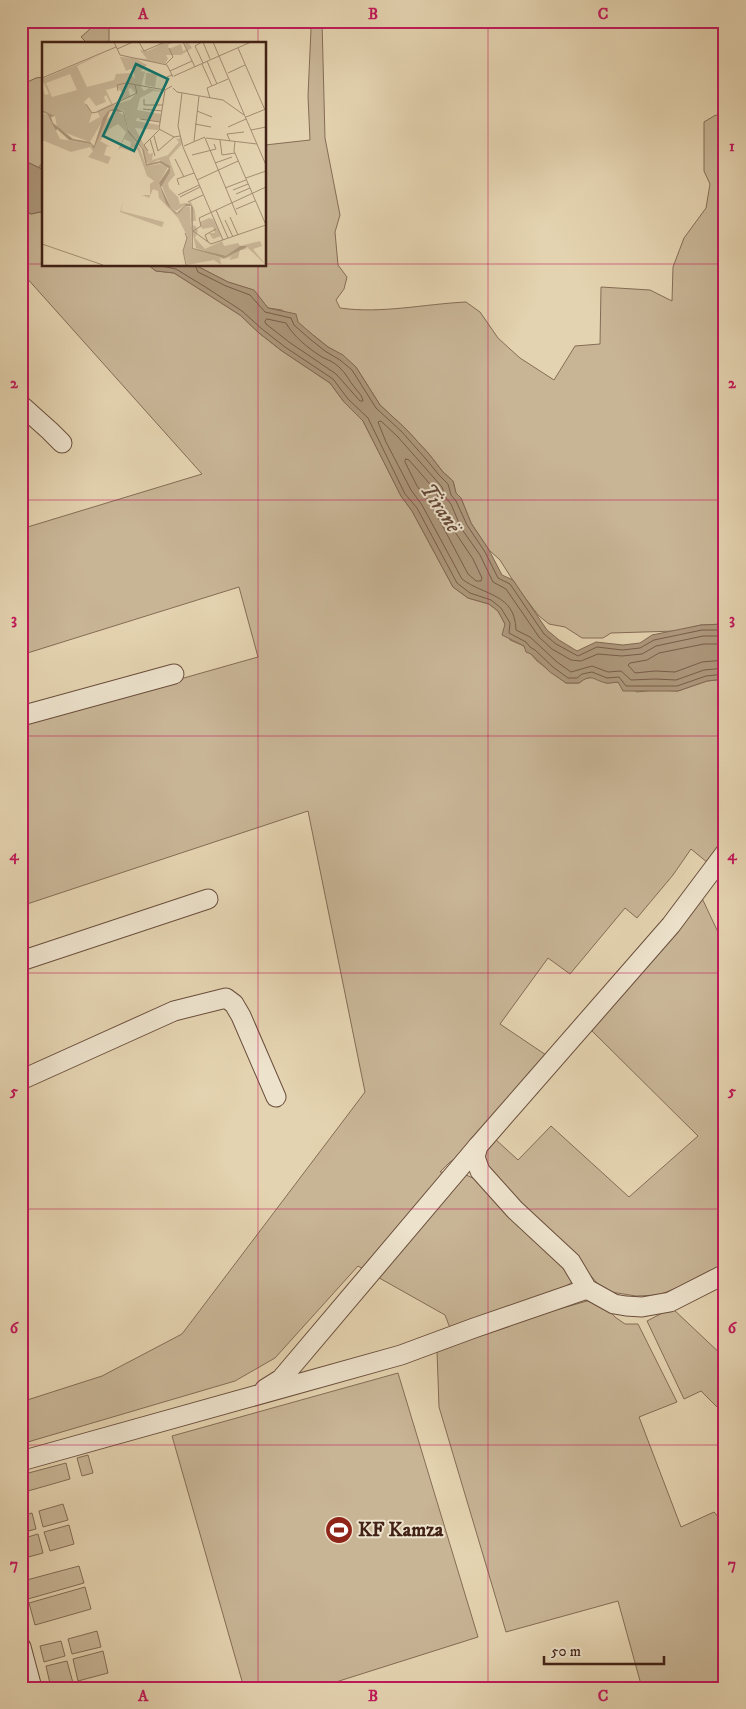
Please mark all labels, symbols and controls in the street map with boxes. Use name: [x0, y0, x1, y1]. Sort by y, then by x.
text: A: [137, 4, 149, 24]
text: B: [368, 4, 378, 24]
text: C: [598, 4, 608, 24]
inset map: [42, 42, 266, 266]
text: 1: [11, 136, 17, 156]
text: 1: [729, 136, 735, 156]
text: 2: [10, 373, 19, 393]
text: 2: [728, 373, 737, 393]
water label: Tiranë: [414, 478, 468, 540]
text: 3: [11, 609, 17, 629]
text: 3: [729, 609, 735, 629]
text: 4: [8, 845, 19, 865]
text: 4: [726, 845, 737, 865]
text: 5: [9, 1081, 18, 1101]
text: 5: [727, 1081, 736, 1101]
text: 6: [10, 1318, 20, 1338]
text: 6: [728, 1318, 738, 1338]
sports icon: KF Kamza: [324, 1515, 354, 1545]
place label: KF Kamza: [358, 1518, 444, 1543]
text: 7: [10, 1554, 18, 1574]
text: 7: [728, 1554, 736, 1574]
scale bar: [544, 1634, 664, 1666]
text: 50 m: [551, 1642, 581, 1661]
text: A: [137, 1686, 149, 1706]
text: B: [368, 1686, 378, 1706]
text: C: [598, 1686, 608, 1706]

